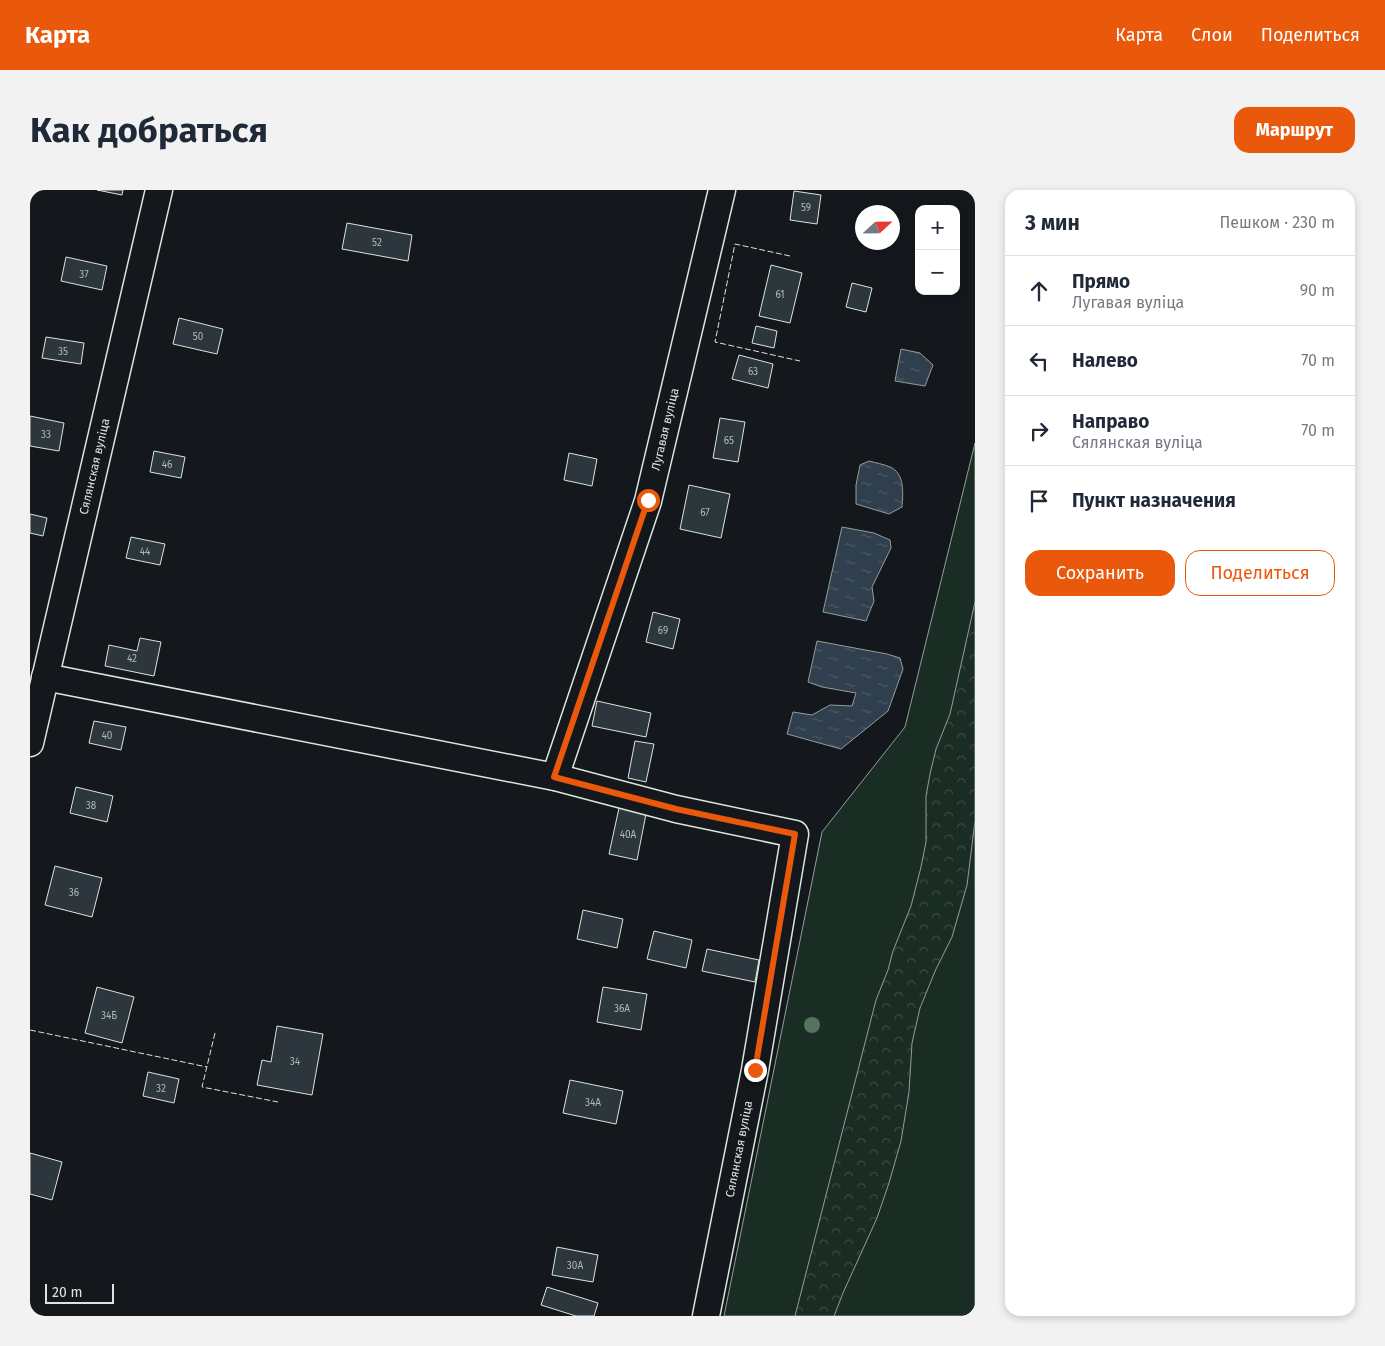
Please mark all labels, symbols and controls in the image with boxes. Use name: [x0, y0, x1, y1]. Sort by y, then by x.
text: Карта: [25, 21, 90, 49]
text: Карта: [1115, 24, 1163, 46]
text: Слои: [1191, 24, 1233, 46]
text: Поделиться: [1261, 24, 1360, 46]
button: Маршрут: [1234, 107, 1355, 153]
text: Как добраться: [30, 109, 268, 151]
house number: 59: [801, 202, 811, 214]
north arrow: [855, 205, 900, 250]
map controls: [915, 205, 960, 295]
button: +: [915, 205, 960, 250]
text: 3 мин: [1025, 210, 1080, 236]
text: Пешком · 230 m: [1219, 213, 1335, 232]
house number: 52: [372, 237, 382, 249]
button: −: [915, 250, 960, 295]
house number: 37: [79, 269, 89, 281]
text: Прямо: [1072, 270, 1130, 293]
icon: ahead: [1025, 277, 1053, 305]
text: 90 m: [1300, 281, 1335, 300]
house number: 61: [775, 289, 785, 301]
text: Лугавая вуліца: [1072, 293, 1184, 312]
house number: 50: [193, 331, 204, 343]
house number: 35: [58, 346, 68, 358]
icon: left: [1025, 347, 1053, 375]
text: Налево: [1072, 349, 1138, 372]
text: 70 m: [1301, 351, 1335, 370]
house number: 63: [748, 366, 758, 378]
street label: Лугавая вуліца: [649, 387, 682, 472]
text: Направо: [1072, 410, 1149, 433]
street label: Сялянская вуліца: [77, 417, 112, 516]
icon: right: [1025, 417, 1053, 445]
text: 70 m: [1301, 421, 1335, 440]
house number: 33: [41, 429, 51, 441]
text: Сялянская вуліца: [1072, 433, 1203, 452]
house number: 65: [724, 435, 734, 447]
house number: 46: [162, 459, 172, 471]
icon: arrive: [1025, 487, 1053, 515]
route start: [637, 489, 660, 512]
text: Пункт назначения: [1072, 489, 1236, 512]
house number: 67: [700, 507, 710, 519]
house number: 44: [140, 546, 151, 558]
button: Сохранить: [1025, 550, 1175, 596]
button: Поделиться: [1185, 550, 1335, 596]
house number: 69: [658, 625, 668, 637]
house number: 42: [127, 653, 137, 665]
house number: 40: [102, 730, 113, 742]
house number: 38: [86, 800, 97, 812]
house number: 40А: [620, 829, 637, 841]
house number: 36: [69, 887, 79, 899]
house number: 36А: [614, 1003, 630, 1015]
house number: 34Б: [101, 1010, 117, 1022]
house number: 34: [290, 1056, 301, 1068]
route end: [744, 1059, 767, 1082]
house number: 32: [156, 1083, 166, 1095]
house number: 34А: [585, 1097, 601, 1109]
street label: Сялянская вуліца: [723, 1100, 755, 1198]
house number: 30А: [567, 1260, 583, 1272]
scale bar: [45, 1281, 114, 1304]
text: 20 m: [52, 1284, 82, 1301]

